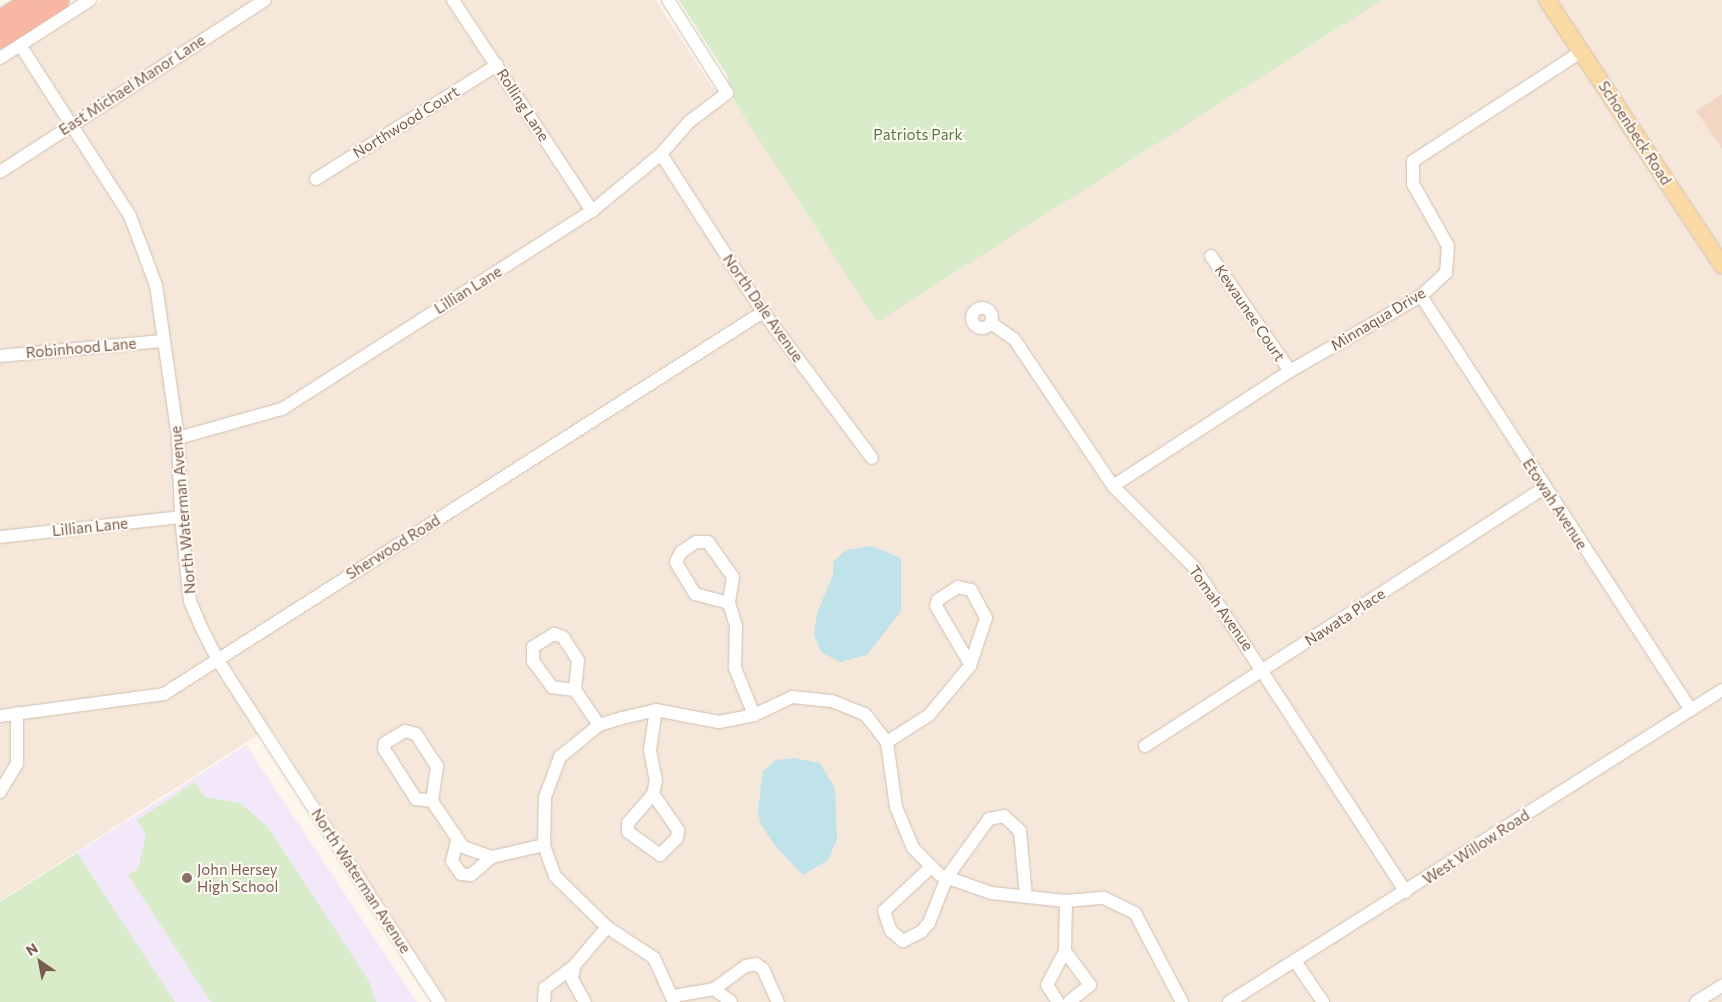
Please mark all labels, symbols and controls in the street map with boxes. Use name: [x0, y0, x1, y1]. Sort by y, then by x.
street label: East Michael Manor Lane: [56, 31, 208, 139]
street label: Rolling Lane: [493, 65, 553, 145]
street label: Schoenbeck Road: [1595, 78, 1675, 188]
street label: Northwood Court: [350, 82, 462, 162]
park label: Patriots Park: [873, 126, 963, 144]
street label: North Dale Avenue: [719, 251, 807, 365]
street label: Kewaunee Court: [1211, 261, 1289, 365]
street label: Lillian Lane: [431, 262, 505, 318]
street label: Minnaqua Drive: [1327, 284, 1429, 354]
street label: Robinhood Lane: [25, 334, 137, 362]
street label: North Waterman Avenue: [167, 425, 199, 595]
street label: Etowah Avenue: [1519, 455, 1591, 553]
street label: Sherwood Road: [343, 511, 443, 583]
street label: Lillian Lane: [51, 514, 129, 540]
street label: Tomah Avenue: [1185, 562, 1257, 654]
street label: Nawata Place: [1302, 584, 1388, 650]
street label: North Waterman Avenue: [308, 805, 414, 957]
street label: West Willow Road: [1419, 806, 1533, 888]
place label: John Hersey High School: [197, 860, 278, 895]
marker: John Hersey High School: [181, 872, 193, 884]
north arrow: [15, 937, 65, 987]
text: N: [23, 939, 41, 959]

